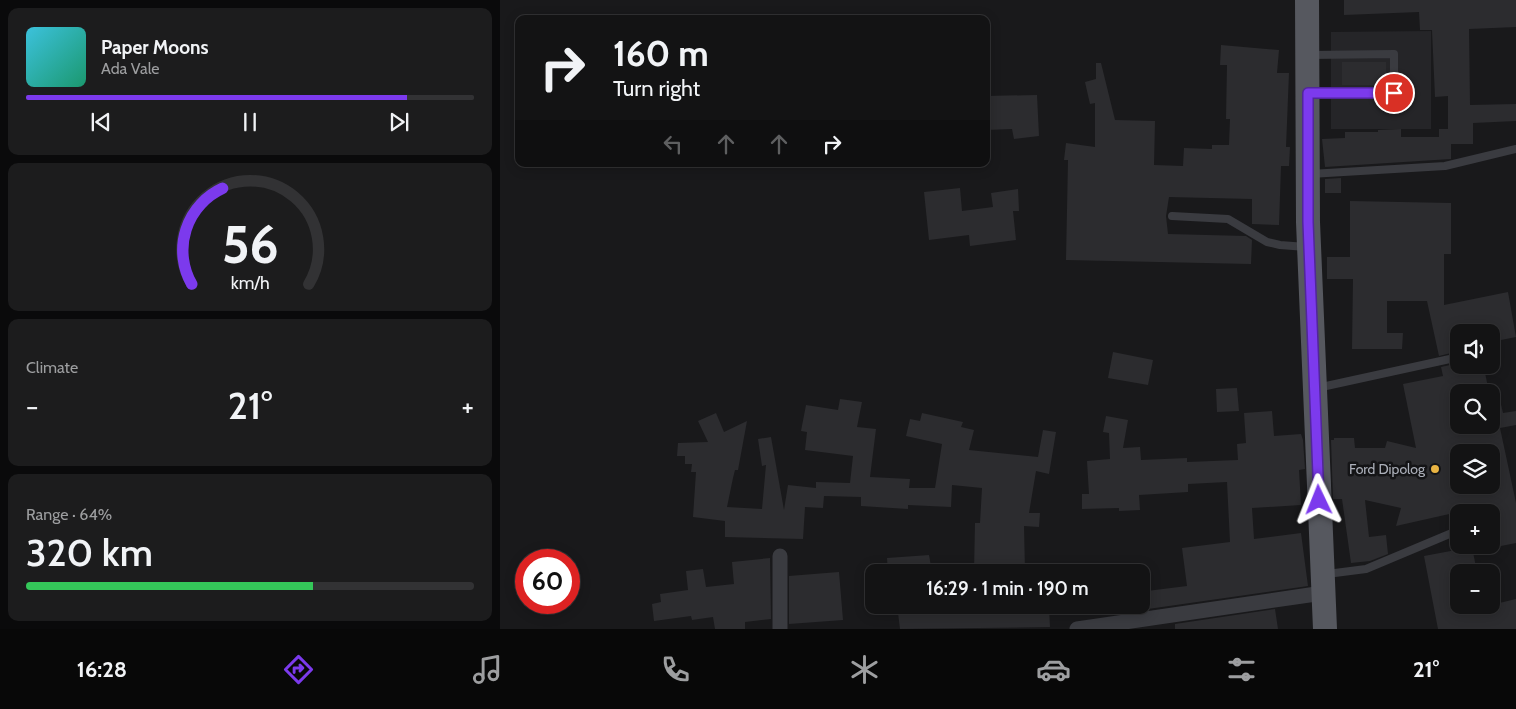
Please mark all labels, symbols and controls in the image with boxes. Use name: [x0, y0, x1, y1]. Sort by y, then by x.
text: 160 m: [613, 32, 709, 75]
icon: right: [530, 35, 595, 100]
text: Paper Moons: [101, 36, 209, 59]
text: Ada Vale: [101, 59, 160, 78]
pin: [1373, 72, 1415, 114]
text: Turn right: [613, 75, 700, 102]
icon: arrive: [1380, 79, 1408, 107]
icon: previous: [87, 108, 115, 136]
icon: pause: [236, 108, 264, 136]
icon: next: [385, 108, 413, 136]
icon: left: [659, 130, 687, 158]
icon: ahead: [712, 130, 740, 158]
icon: ahead: [765, 130, 793, 158]
icon: right: [818, 130, 846, 158]
text: 56: [221, 213, 279, 276]
text: km/h: [230, 272, 270, 293]
map controls: [1450, 324, 1500, 614]
button: sound: [1450, 324, 1500, 374]
text: Climate: [26, 358, 78, 377]
text: 21°: [228, 382, 272, 429]
button: search: [1450, 384, 1500, 434]
text: −: [26, 389, 38, 423]
text: +: [462, 389, 474, 423]
button: layers: [1450, 444, 1500, 494]
place label: Ford Dipolog: [1349, 460, 1426, 478]
marker: Ford Dipolog: [1429, 463, 1441, 475]
position arrow: [1292, 473, 1344, 525]
button: +: [1450, 504, 1500, 554]
text: Range · 64%: [26, 505, 112, 524]
text: 320 km: [26, 529, 153, 576]
speed limit sign: 60: [515, 549, 580, 614]
button: −: [1450, 564, 1500, 614]
text: 16:29 · 1 min · 190 m: [926, 577, 1089, 600]
icon: directions: [281, 652, 316, 687]
icon: music: [470, 652, 505, 687]
icon: phone: [658, 652, 693, 687]
icon: climate: [847, 652, 882, 687]
icon: car: [1036, 652, 1071, 687]
icon: filters: [1224, 652, 1259, 687]
text: 16:28: [77, 656, 127, 683]
text: 21°: [1413, 656, 1439, 683]

